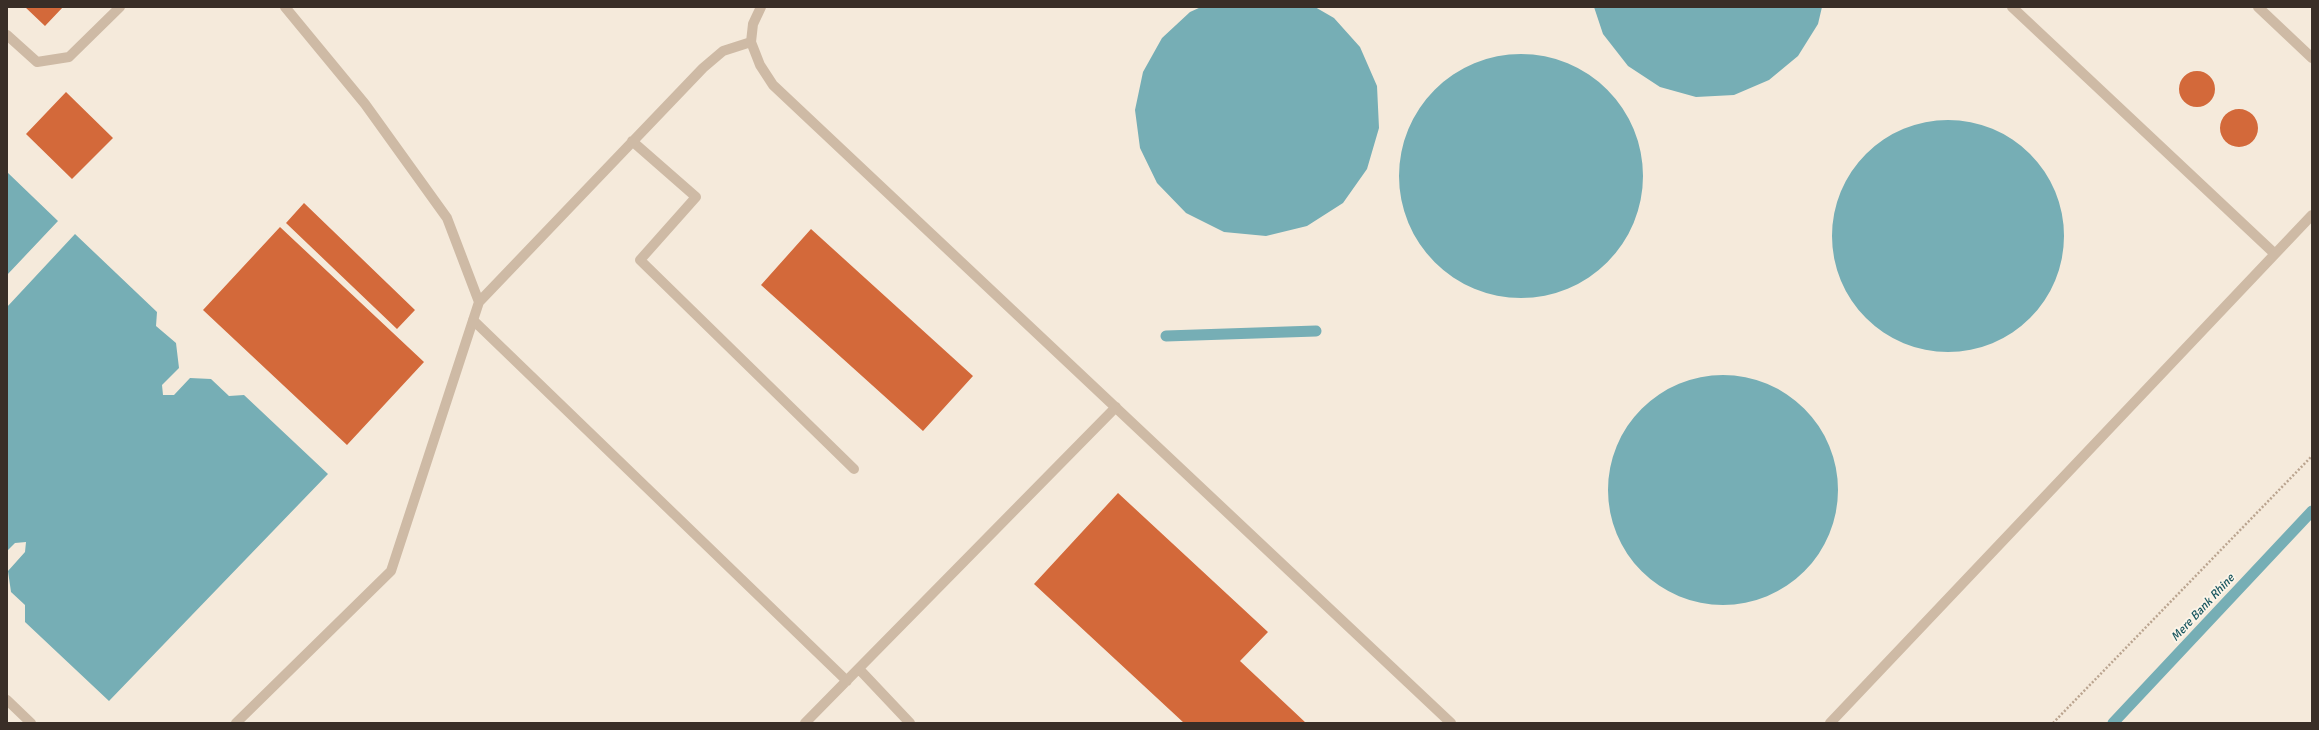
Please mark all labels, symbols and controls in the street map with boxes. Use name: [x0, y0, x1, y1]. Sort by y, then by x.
water label: Mere Bank Rhine: [2168, 571, 2238, 645]

